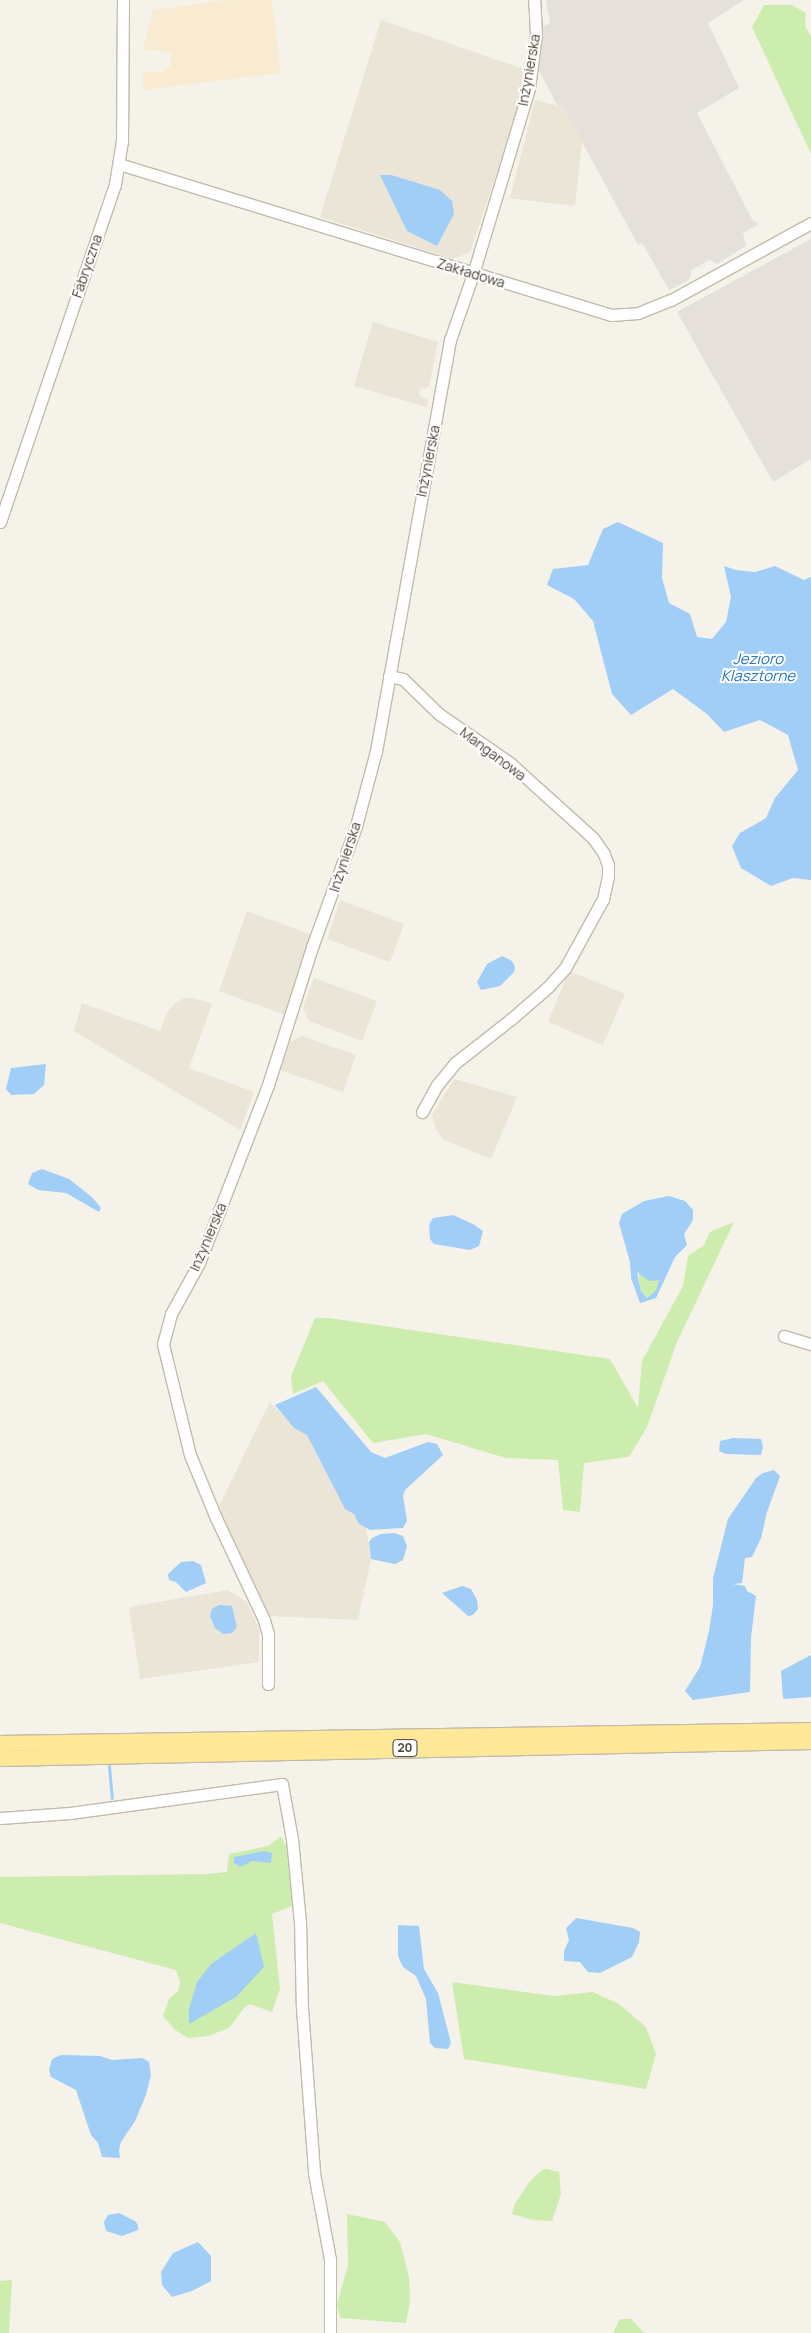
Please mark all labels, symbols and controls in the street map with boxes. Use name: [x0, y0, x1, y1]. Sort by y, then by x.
street label: Inżynierska: [514, 33, 544, 107]
street label: Fabryczna: [68, 232, 106, 300]
street label: Zakładowa: [435, 255, 507, 291]
street label: Inżynierska: [413, 424, 443, 498]
water label: Jezioro Klasztorne: [721, 649, 795, 684]
street label: Manganowa: [457, 724, 529, 784]
street label: Inżynierska: [326, 820, 364, 894]
street label: Inżynierska: [186, 1200, 230, 1274]
road number: 20: [391, 1739, 419, 1758]

